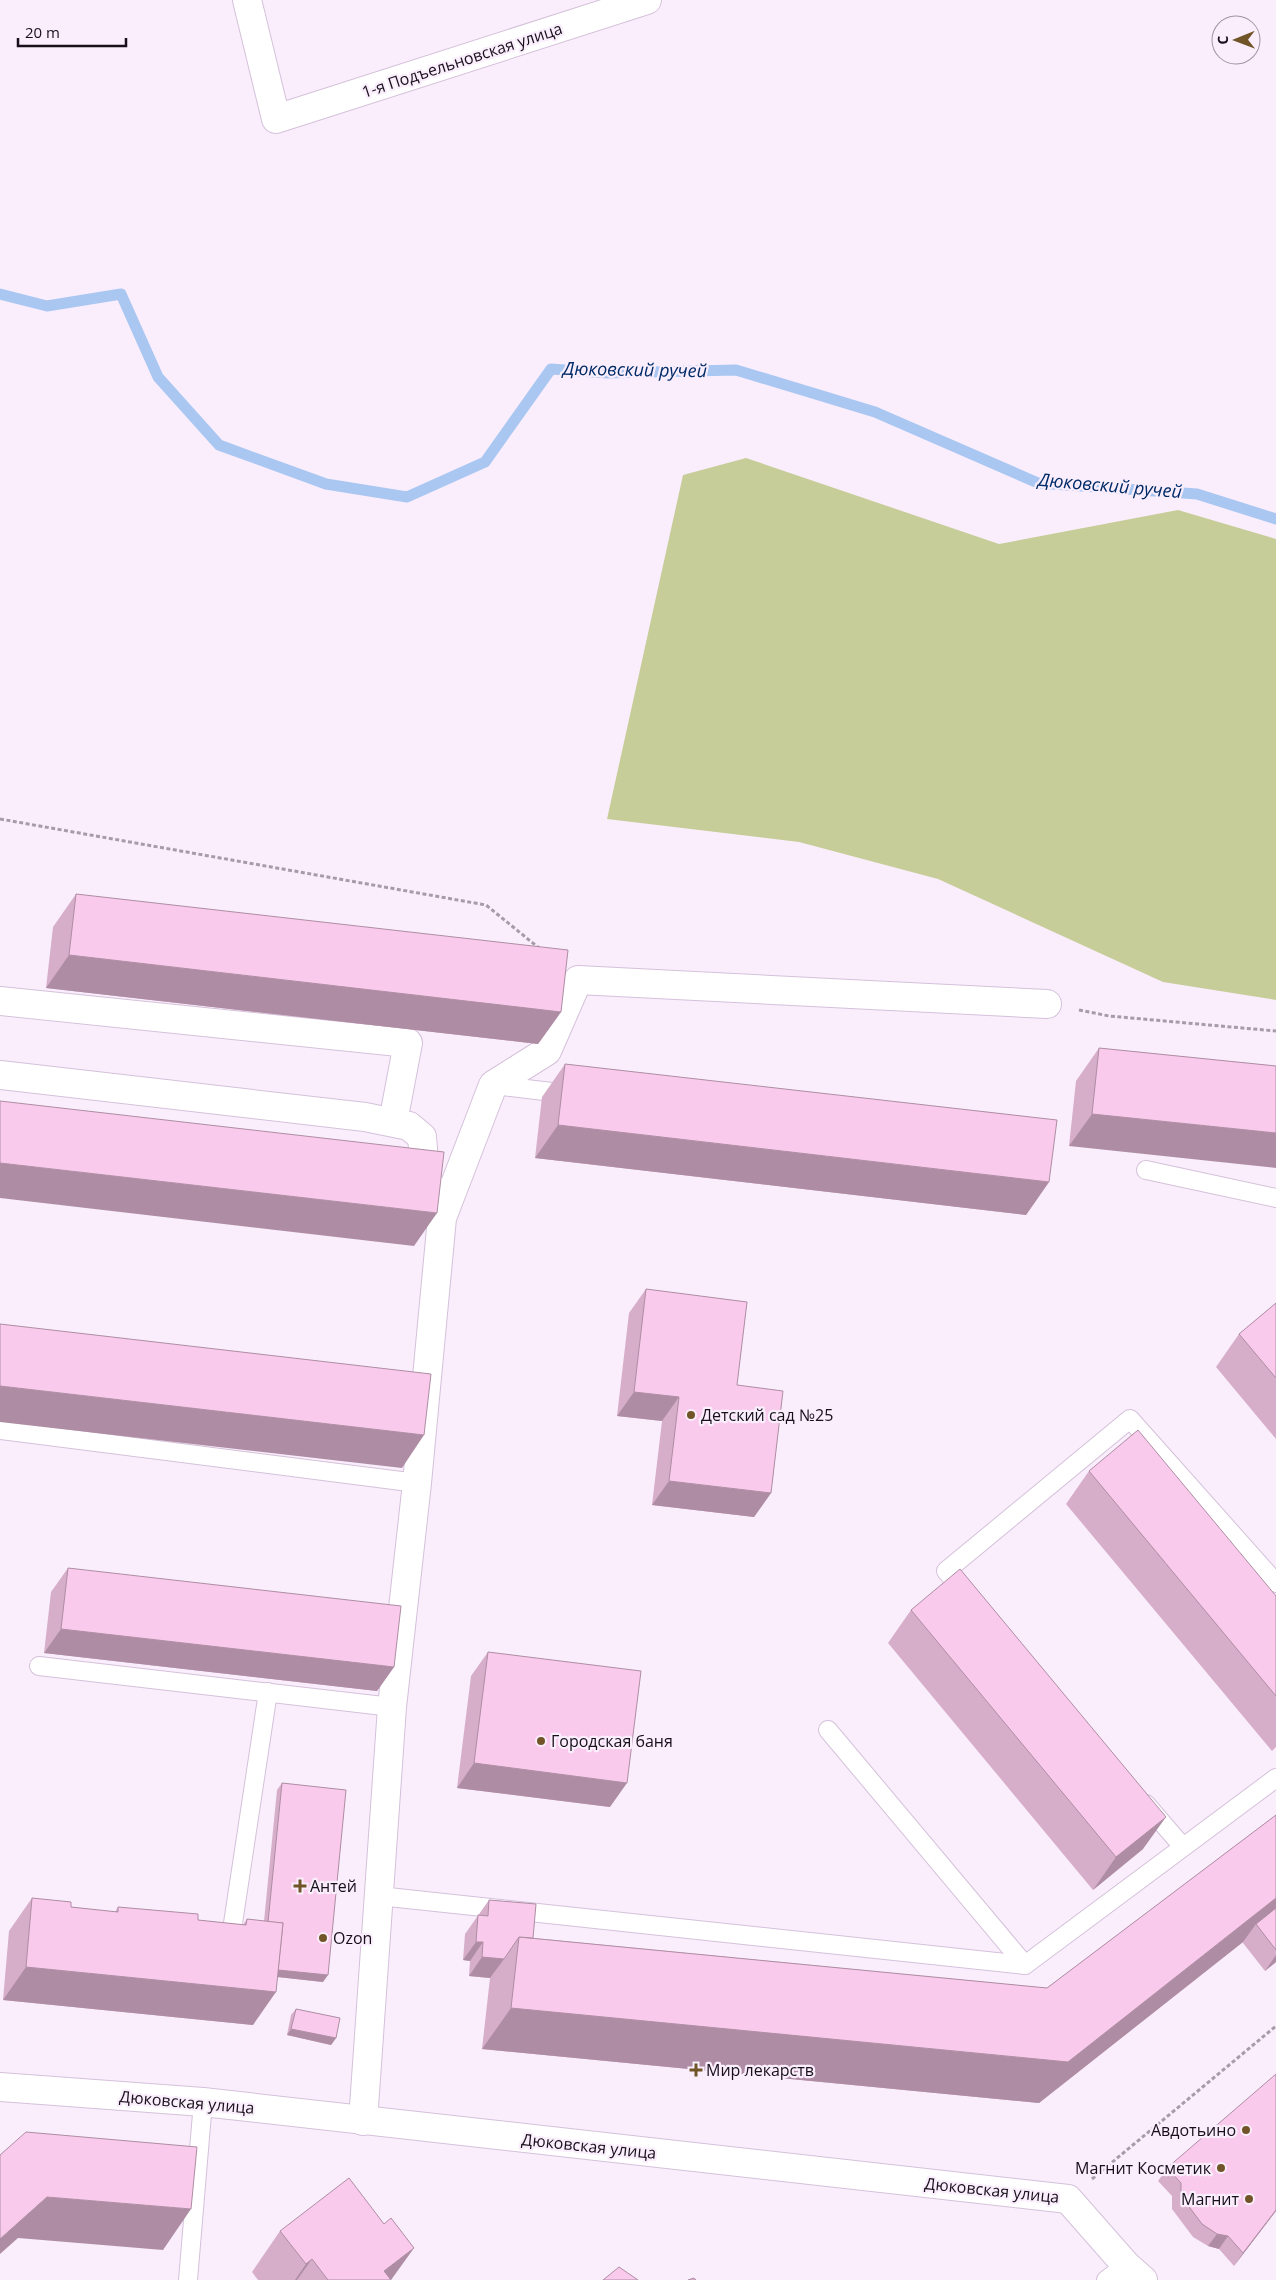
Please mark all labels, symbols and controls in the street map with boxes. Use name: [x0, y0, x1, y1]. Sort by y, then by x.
scale bar: [18, 15, 125, 47]
north arrow: [1211, 15, 1261, 65]
street label: 1-я Подъельновская улица: [359, 17, 565, 103]
text: 20 m: [25, 22, 60, 42]
text: С: [1213, 36, 1232, 45]
water label: Дюковский ручей: [561, 356, 708, 382]
water label: Дюковский ручей: [1035, 467, 1184, 503]
place label: Детский сад №25: [701, 1404, 833, 1426]
marker: Детский сад №25: [685, 1409, 697, 1421]
place label: Городская баня: [551, 1730, 673, 1752]
marker: Городская баня: [535, 1735, 547, 1747]
place label: Антей: [310, 1875, 357, 1897]
marker: Антей: [294, 1880, 306, 1892]
place label: Ozon: [333, 1927, 372, 1949]
marker: Ozon: [317, 1932, 329, 1944]
place label: Мир лекарств: [706, 2059, 814, 2081]
marker: Мир лекарств: [690, 2064, 702, 2076]
street label: Дюковская улица: [119, 2085, 255, 2119]
place label: Авдотьино: [1151, 2119, 1236, 2141]
marker: Авдотьино: [1240, 2124, 1252, 2136]
street label: Дюковская улица: [521, 2128, 657, 2164]
place label: Магнит Косметик: [1075, 2157, 1212, 2179]
marker: Магнит Косметик: [1215, 2162, 1227, 2174]
street label: Дюковская улица: [924, 2172, 1060, 2208]
place label: Магнит: [1181, 2188, 1239, 2210]
marker: Магнит: [1243, 2193, 1255, 2205]

